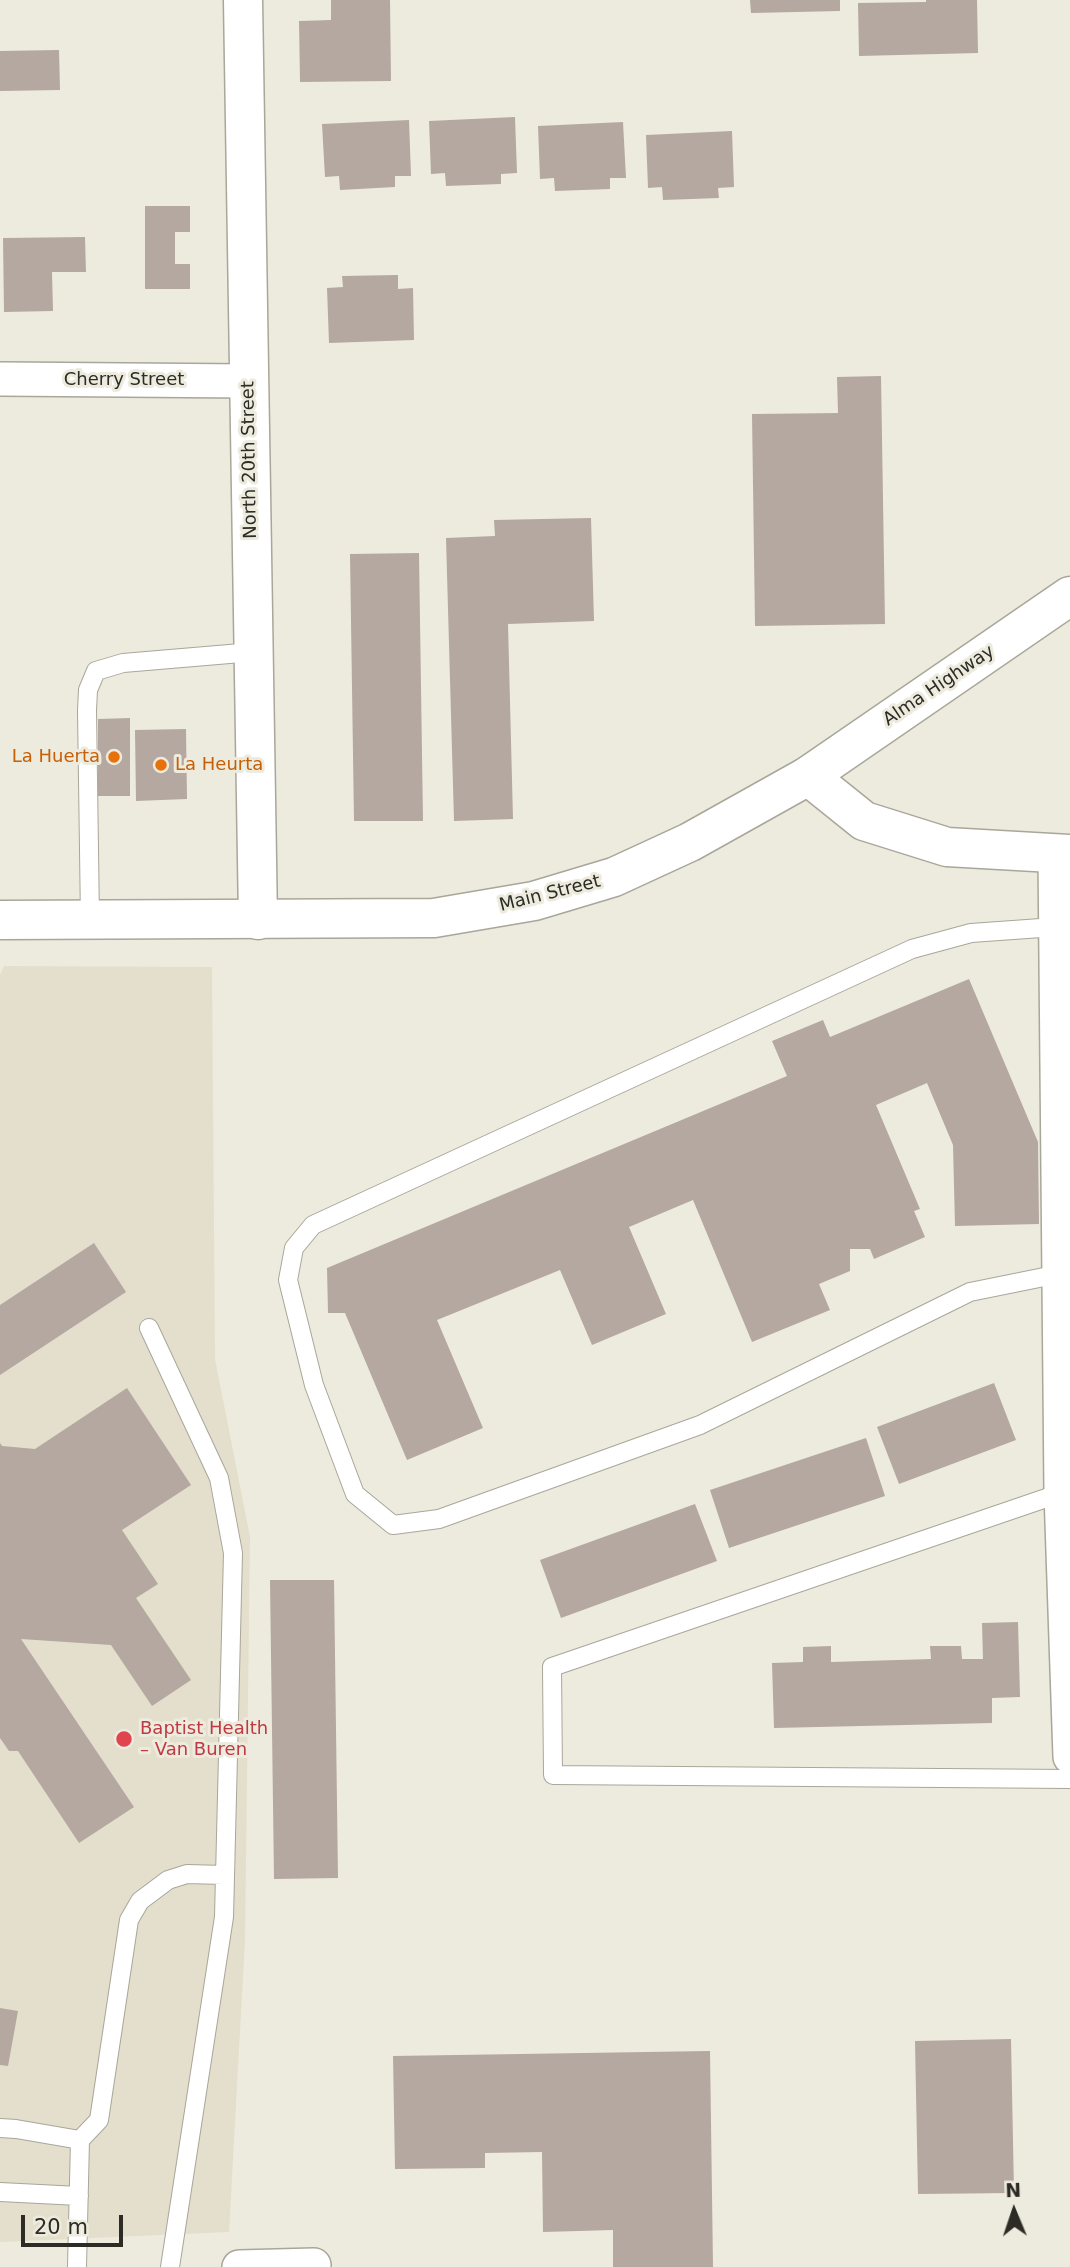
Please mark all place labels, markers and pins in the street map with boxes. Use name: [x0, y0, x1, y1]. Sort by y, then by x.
place label: La Huerta: [12, 746, 100, 768]
marker: La Huerta: [106, 749, 122, 765]
place label: La Heurta: [175, 754, 263, 776]
marker: La Heurta: [153, 757, 169, 773]
place label: Baptist Health – Van Buren: [140, 1718, 268, 1760]
marker: Baptist Health – Van Buren: [114, 1729, 134, 1749]

